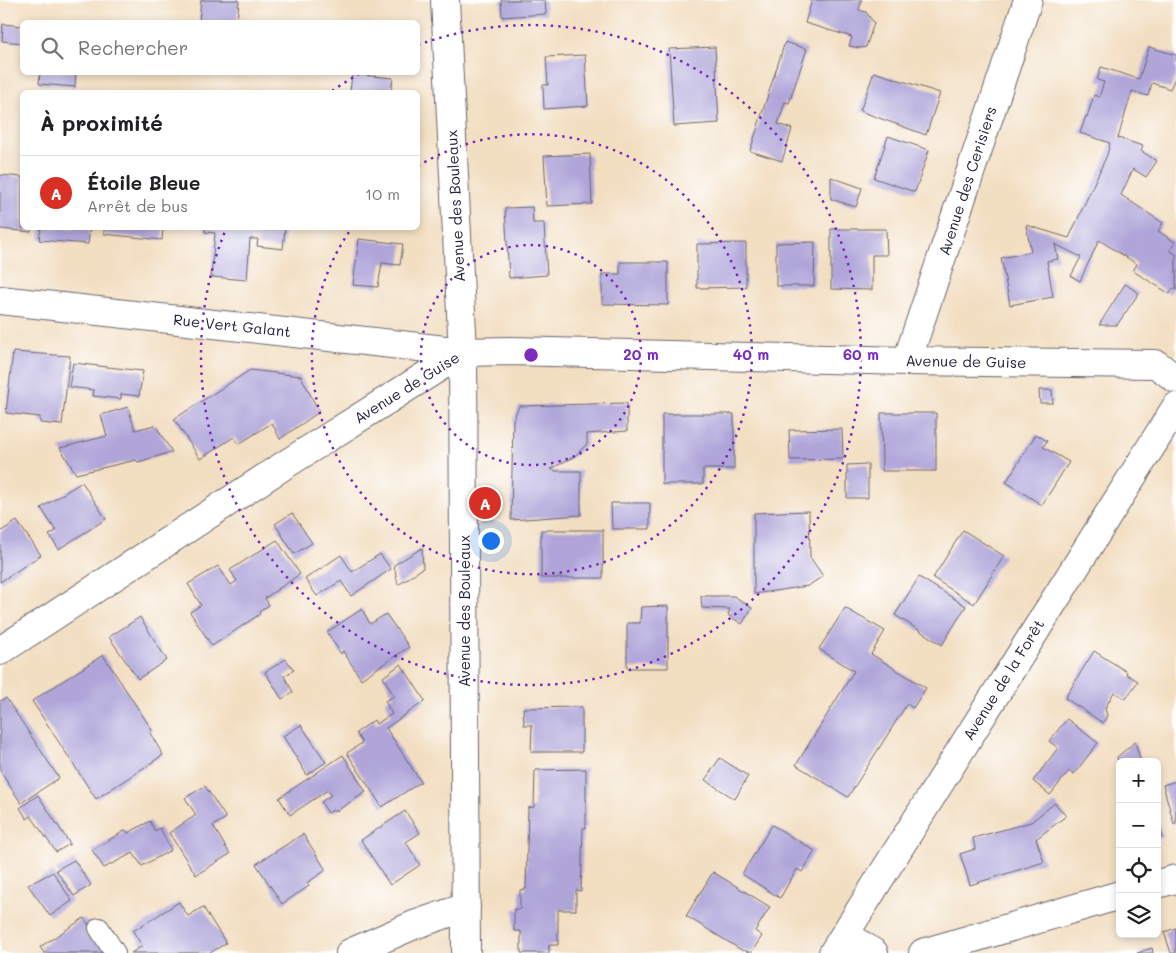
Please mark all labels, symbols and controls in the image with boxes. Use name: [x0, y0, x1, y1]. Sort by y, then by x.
search box: [20, 20, 420, 75]
icon: search: [38, 34, 66, 62]
text: Rechercher: [78, 35, 188, 60]
street label: Avenue des Cerisiers: [933, 104, 1001, 258]
text: À proximité: [40, 109, 163, 136]
street label: Avenue des Bouleaux: [441, 129, 469, 283]
text: Étoile Bleue: [87, 170, 200, 195]
text: A: [50, 183, 62, 204]
text: 10 m: [365, 183, 400, 204]
text: Arrêt de bus: [87, 195, 188, 216]
street label: Rue Vert Galant: [172, 309, 292, 341]
text: 20 m: [623, 344, 659, 364]
text: 40 m: [733, 344, 769, 364]
text: 60 m: [843, 344, 879, 364]
centre of rings: [522, 346, 540, 364]
street label: Avenue de Guise: [350, 347, 463, 428]
street label: Avenue de Guise: [905, 350, 1027, 372]
pin: A: [469, 484, 501, 522]
your location: [478, 528, 504, 554]
street label: Avenue des Bouleaux: [454, 535, 474, 687]
street label: Avenue de la Forêt: [958, 615, 1048, 744]
map controls: [1116, 758, 1161, 938]
button: +: [1116, 758, 1161, 803]
button: −: [1116, 803, 1161, 848]
button: locate: [1116, 848, 1161, 893]
button: layers: [1116, 893, 1161, 938]

